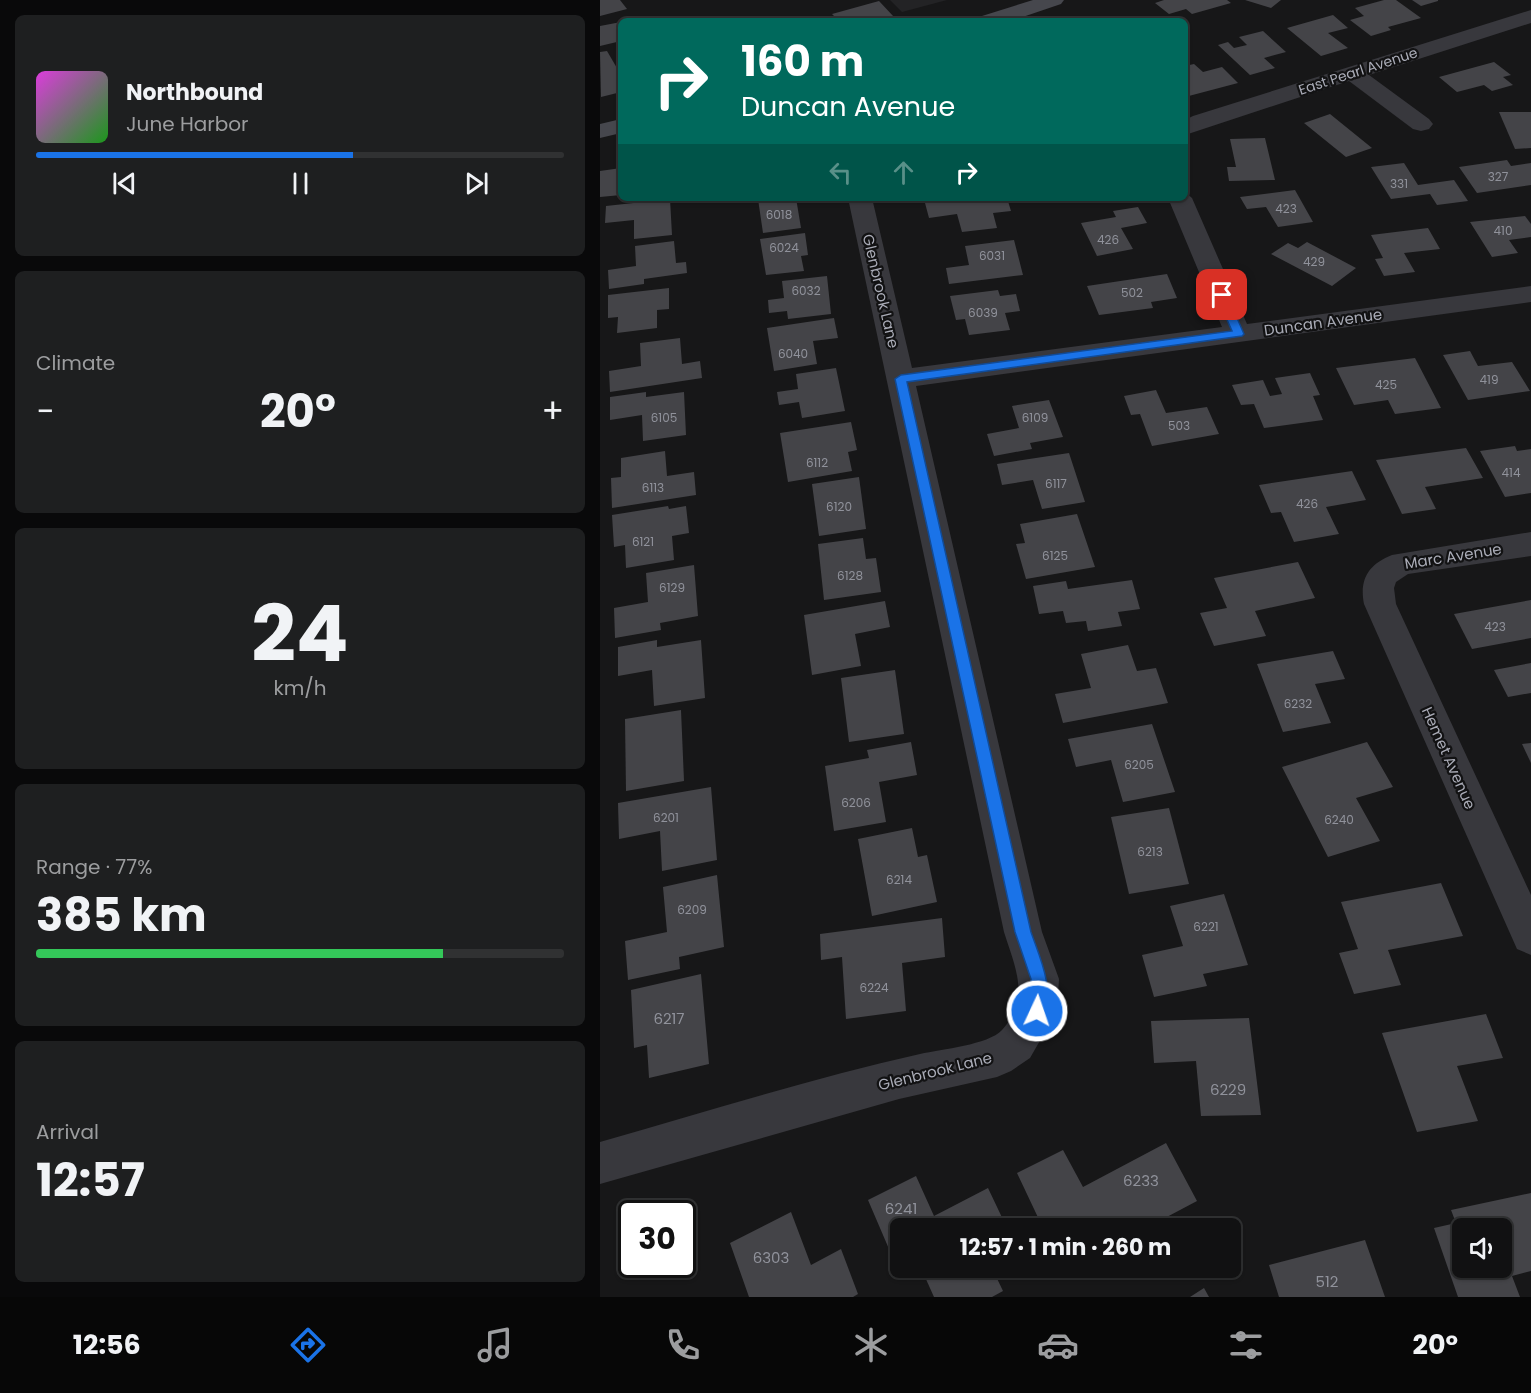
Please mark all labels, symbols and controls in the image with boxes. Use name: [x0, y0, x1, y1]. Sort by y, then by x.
text: 160 m: [741, 32, 864, 91]
icon: right: [642, 42, 720, 120]
street label: East Pearl Avenue: [1296, 42, 1420, 100]
text: Northbound: [126, 77, 263, 108]
text: Duncan Avenue: [741, 88, 955, 125]
text: June Harbor: [126, 110, 249, 138]
icon: left: [824, 156, 857, 189]
icon: ahead: [887, 156, 920, 189]
icon: right: [950, 156, 983, 189]
icon: previous: [108, 167, 141, 200]
icon: pause: [284, 167, 317, 200]
icon: next: [460, 167, 493, 200]
house number: 327: [1488, 168, 1509, 185]
house number: 331: [1390, 175, 1408, 192]
house number: 423: [1275, 200, 1297, 217]
house number: 6018: [766, 206, 792, 223]
house number: 410: [1494, 222, 1512, 239]
house number: 426: [1097, 231, 1119, 248]
street label: Glenbrook Lane: [858, 232, 904, 350]
house number: 6024: [769, 239, 799, 256]
house number: 6031: [979, 247, 1005, 264]
house number: 429: [1303, 253, 1325, 270]
pin: [1196, 269, 1247, 320]
icon: arrive: [1205, 278, 1238, 311]
house number: 6032: [791, 282, 821, 299]
house number: 502: [1121, 284, 1143, 301]
street label: Duncan Avenue: [1263, 303, 1383, 341]
house number: 6039: [968, 304, 998, 321]
house number: 6040: [778, 345, 808, 362]
text: Climate: [36, 349, 115, 377]
house number: 419: [1480, 371, 1498, 388]
house number: 425: [1375, 376, 1397, 393]
text: 20°: [260, 380, 336, 443]
text: −: [36, 388, 54, 435]
text: +: [541, 388, 564, 435]
house number: 6105: [651, 409, 677, 426]
house number: 6109: [1022, 409, 1048, 426]
house number: 503: [1168, 417, 1190, 434]
house number: 6112: [806, 454, 828, 471]
house number: 414: [1502, 464, 1521, 481]
house number: 6117: [1045, 475, 1067, 492]
house number: 6113: [642, 479, 664, 496]
house number: 426: [1296, 495, 1318, 512]
house number: 6120: [826, 498, 852, 515]
house number: 6121: [632, 533, 654, 550]
street label: Marc Avenue: [1403, 538, 1503, 574]
house number: 6125: [1042, 547, 1068, 564]
house number: 6128: [837, 567, 863, 584]
text: 24: [251, 579, 349, 688]
house number: 6129: [659, 579, 685, 596]
house number: 423: [1484, 618, 1506, 635]
text: km/h: [273, 674, 327, 702]
house number: 6232: [1284, 695, 1312, 712]
street label: Hemet Avenue: [1417, 703, 1481, 813]
house number: 6205: [1124, 756, 1154, 773]
house number: 6206: [841, 794, 871, 811]
house number: 6201: [653, 809, 679, 826]
house number: 6240: [1324, 811, 1354, 828]
house number: 6213: [1137, 843, 1163, 860]
text: Range · 77%: [36, 853, 152, 881]
house number: 6214: [886, 871, 912, 888]
text: 385 km: [36, 884, 207, 947]
house number: 6209: [677, 901, 707, 918]
house number: 6221: [1193, 918, 1219, 935]
house number: 6224: [860, 979, 889, 996]
position arrow: [1005, 979, 1069, 1043]
house number: 6217: [653, 1008, 685, 1029]
street label: Glenbrook Lane: [876, 1047, 994, 1095]
house number: 6229: [1210, 1079, 1246, 1100]
text: Arrival: [36, 1118, 99, 1146]
text: 12:57: [36, 1149, 145, 1212]
house number: 6233: [1123, 1170, 1159, 1191]
house number: 6241: [885, 1198, 917, 1219]
speed limit sign: 30: [618, 1200, 696, 1278]
map controls: [1452, 1218, 1512, 1278]
button: sound: [1452, 1218, 1512, 1278]
text: 12:57 · 1 min · 260 m: [960, 1232, 1171, 1263]
house number: 6303: [753, 1247, 789, 1268]
house number: 512: [1316, 1271, 1338, 1292]
icon: directions: [287, 1324, 329, 1366]
icon: music: [474, 1324, 516, 1366]
icon: phone: [662, 1324, 704, 1366]
icon: climate: [850, 1324, 892, 1366]
icon: car: [1037, 1324, 1079, 1366]
icon: filters: [1225, 1324, 1267, 1366]
text: 12:56: [73, 1326, 141, 1363]
text: 20°: [1413, 1326, 1458, 1363]

